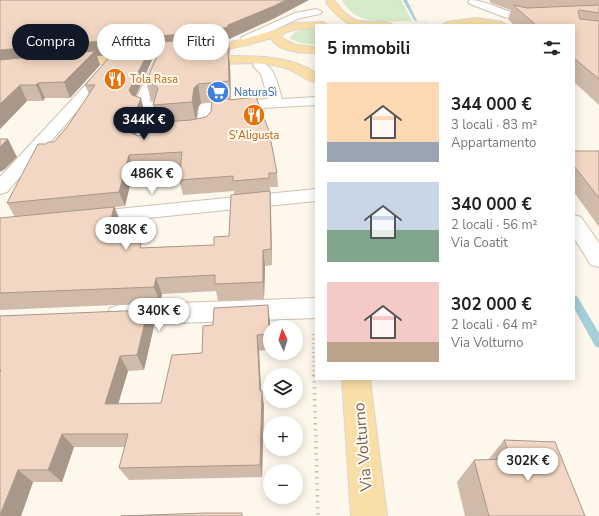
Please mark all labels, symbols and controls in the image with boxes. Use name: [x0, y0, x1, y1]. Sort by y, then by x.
chip: Compra: [12, 24, 89, 60]
chip: Affitta: [97, 24, 165, 60]
chip: Filtri: [173, 24, 229, 60]
text: 5 immobili: [327, 37, 410, 60]
icon: filters: [541, 37, 563, 59]
restaurant icon: Tola Rasa: [102, 66, 128, 92]
place label: Tola Rasa: [130, 72, 178, 87]
supermarket icon: NaturaSì: [205, 79, 231, 105]
place label: NaturaSì: [234, 85, 277, 100]
text: 344 000 €: [451, 93, 532, 116]
icon: home: [359, 98, 407, 146]
restaurant icon: S'Aligusta: [241, 102, 267, 128]
pin: 344K €: [111, 107, 177, 141]
text: 344K €: [122, 111, 166, 129]
text: 3 locali · 83 m²: [451, 116, 538, 134]
place label: S'Aligusta: [229, 128, 279, 143]
text: Appartamento: [451, 134, 536, 152]
pin: 486K €: [119, 161, 185, 195]
text: 486K €: [130, 165, 174, 183]
text: 340 000 €: [451, 193, 532, 216]
icon: home: [359, 198, 407, 246]
text: 2 locali · 56 m²: [451, 216, 538, 234]
pin: 308K €: [93, 217, 159, 251]
text: 308K €: [104, 221, 148, 239]
text: Via Coatit: [451, 234, 508, 252]
text: 302 000 €: [451, 293, 532, 316]
pin: 340K €: [126, 298, 192, 332]
icon: home: [359, 298, 407, 346]
text: 340K €: [137, 302, 181, 320]
text: 2 locali · 64 m²: [451, 316, 538, 334]
north arrow: [263, 320, 303, 360]
map controls: [263, 320, 303, 504]
text: Via Volturno: [451, 334, 523, 352]
button: layers: [263, 368, 303, 408]
street label: Via Volturno: [348, 401, 378, 493]
button: +: [263, 416, 303, 456]
pin: 302K €: [495, 448, 561, 482]
text: 302K €: [506, 452, 550, 470]
button: −: [263, 464, 303, 504]

